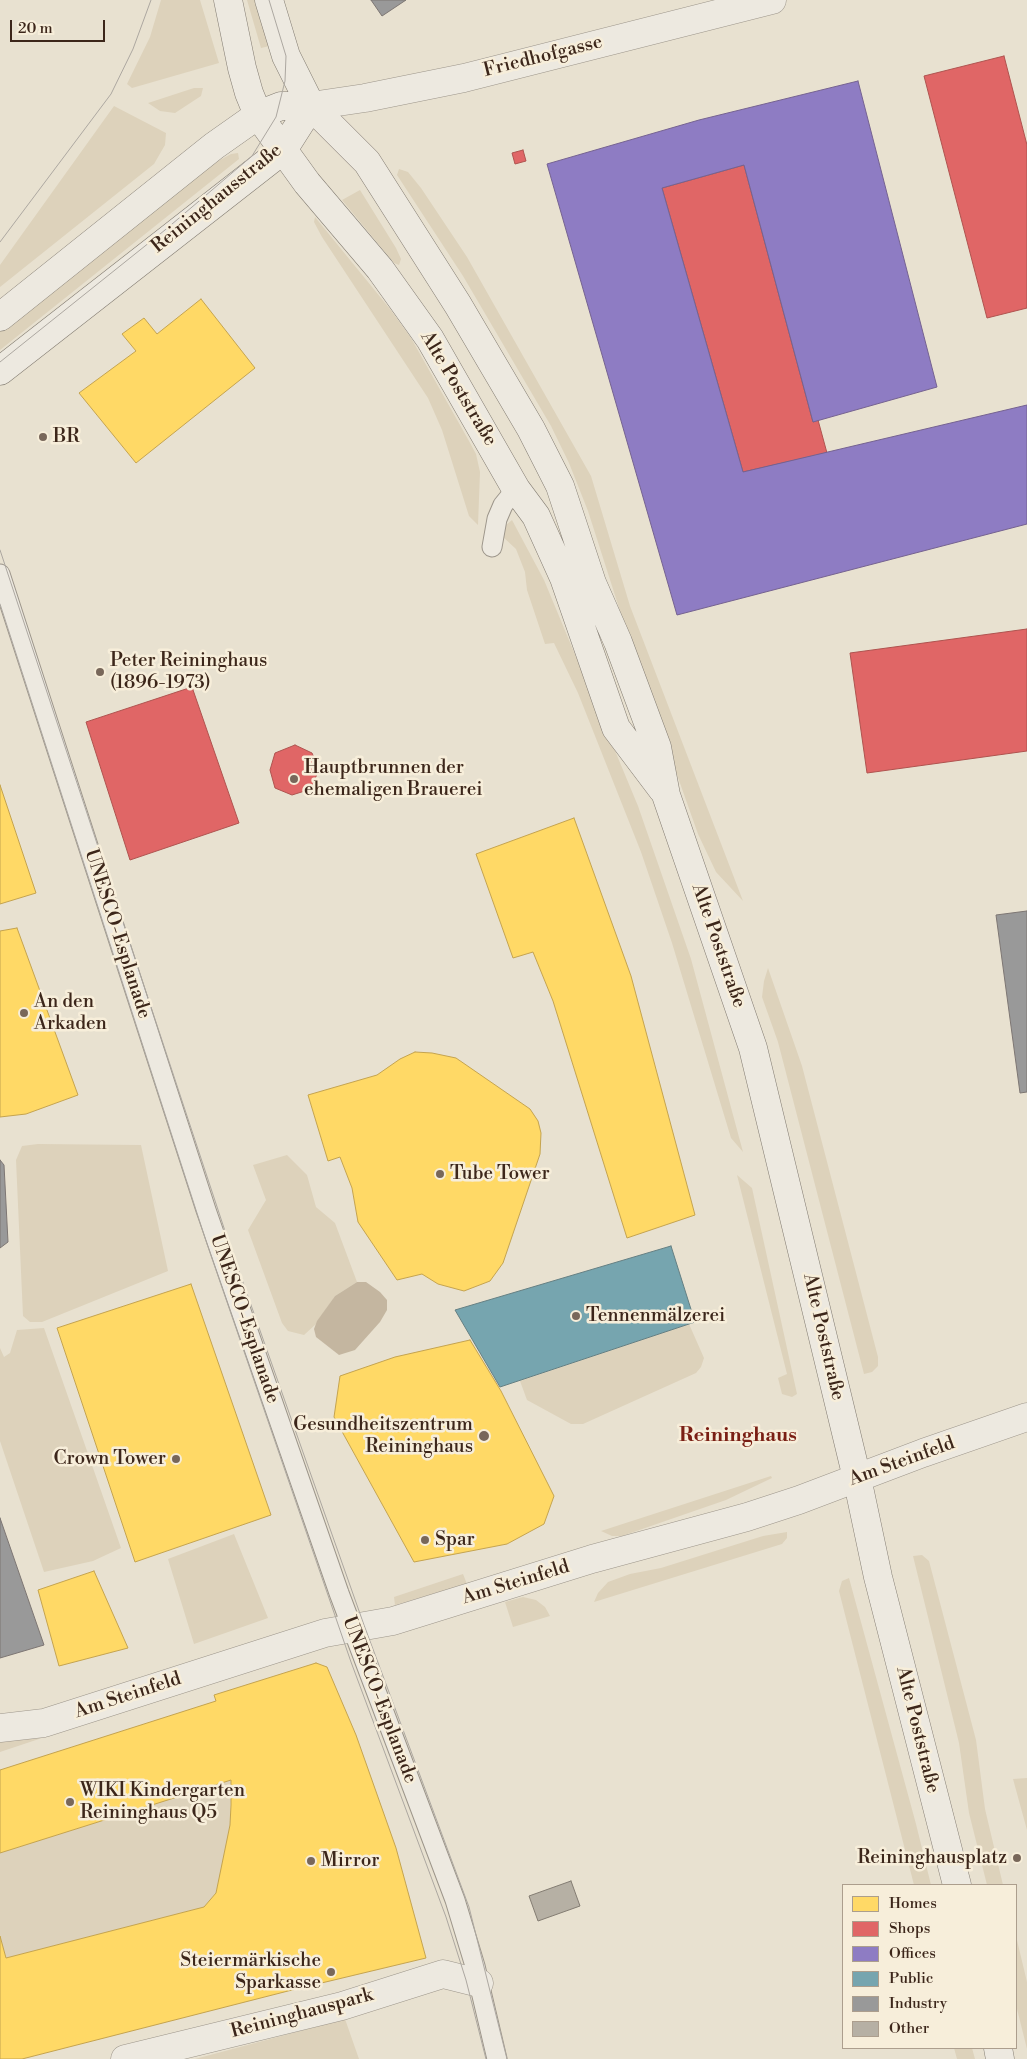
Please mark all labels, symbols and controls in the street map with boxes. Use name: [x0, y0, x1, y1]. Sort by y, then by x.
scale bar: [12, 10, 108, 42]
text: 20 m: [18, 19, 53, 38]
street label: Friedhofgasse: [481, 31, 605, 83]
street label: Reininghausstraße: [147, 140, 287, 258]
street label: Alte Poststraße: [415, 328, 501, 450]
place label: BR: [53, 426, 79, 448]
marker: BR: [37, 431, 49, 443]
place label: Peter Reininghaus (1896-1973): [110, 650, 267, 694]
marker: Peter Reininghaus (1896-1973): [94, 666, 106, 678]
place label: Hauptbrunnen der ehemaligen Brauerei: [304, 757, 483, 801]
marker: Hauptbrunnen der ehemaligen Brauerei: [288, 773, 300, 785]
street label: UNESCO-Esplanade: [79, 846, 155, 1022]
street label: Alte Poststraße: [686, 881, 750, 1011]
place label: An den Arkaden: [34, 991, 107, 1035]
marker: An den Arkaden: [18, 1007, 30, 1019]
place label: Tube Tower: [450, 1163, 550, 1185]
marker: Tube Tower: [434, 1168, 446, 1180]
street label: UNESCO-Esplanade: [204, 1232, 284, 1406]
street label: Alte Poststraße: [797, 1271, 849, 1403]
place label: Tennenmälzerei: [586, 1305, 725, 1327]
marker: Tennenmälzerei: [570, 1310, 582, 1322]
place label: Gesundheitszentrum Reininghaus: [293, 1414, 473, 1458]
district label: Reininghaus: [679, 1424, 797, 1448]
marker: Gesundheitszentrum Reininghaus: [477, 1429, 491, 1443]
street label: Am Steinfeld: [846, 1432, 958, 1492]
place label: Crown Tower: [54, 1448, 166, 1470]
marker: Crown Tower: [170, 1453, 182, 1465]
place label: Spar: [435, 1529, 475, 1551]
marker: Spar: [419, 1534, 431, 1546]
street label: Am Steinfeld: [460, 1556, 572, 1610]
street label: UNESCO-Esplanade: [337, 1613, 421, 1787]
street label: Alte Poststraße: [890, 1664, 944, 1796]
street label: Am Steinfeld: [72, 1668, 184, 1724]
place label: WIKI Kindergarten Reininghaus Q5: [80, 1780, 245, 1824]
marker: WIKI Kindergarten Reininghaus Q5: [64, 1796, 76, 1808]
place label: Reininghausplatz: [857, 1847, 1007, 1869]
place label: Mirror: [321, 1850, 380, 1872]
marker: Reininghausplatz: [1011, 1852, 1023, 1864]
marker: Mirror: [305, 1855, 317, 1867]
legend: [842, 1884, 1017, 2049]
text: Homes: [889, 1894, 937, 1913]
text: Shops: [889, 1919, 930, 1938]
text: Offices: [889, 1944, 936, 1963]
place label: Steiermärkische Sparkasse: [180, 1950, 321, 1994]
marker: Steiermärkische Sparkasse: [325, 1966, 337, 1978]
text: Public: [889, 1969, 933, 1988]
street label: Reininghauspark: [228, 1984, 376, 2044]
text: Industry: [889, 1994, 947, 2013]
text: Other: [889, 2019, 929, 2038]

